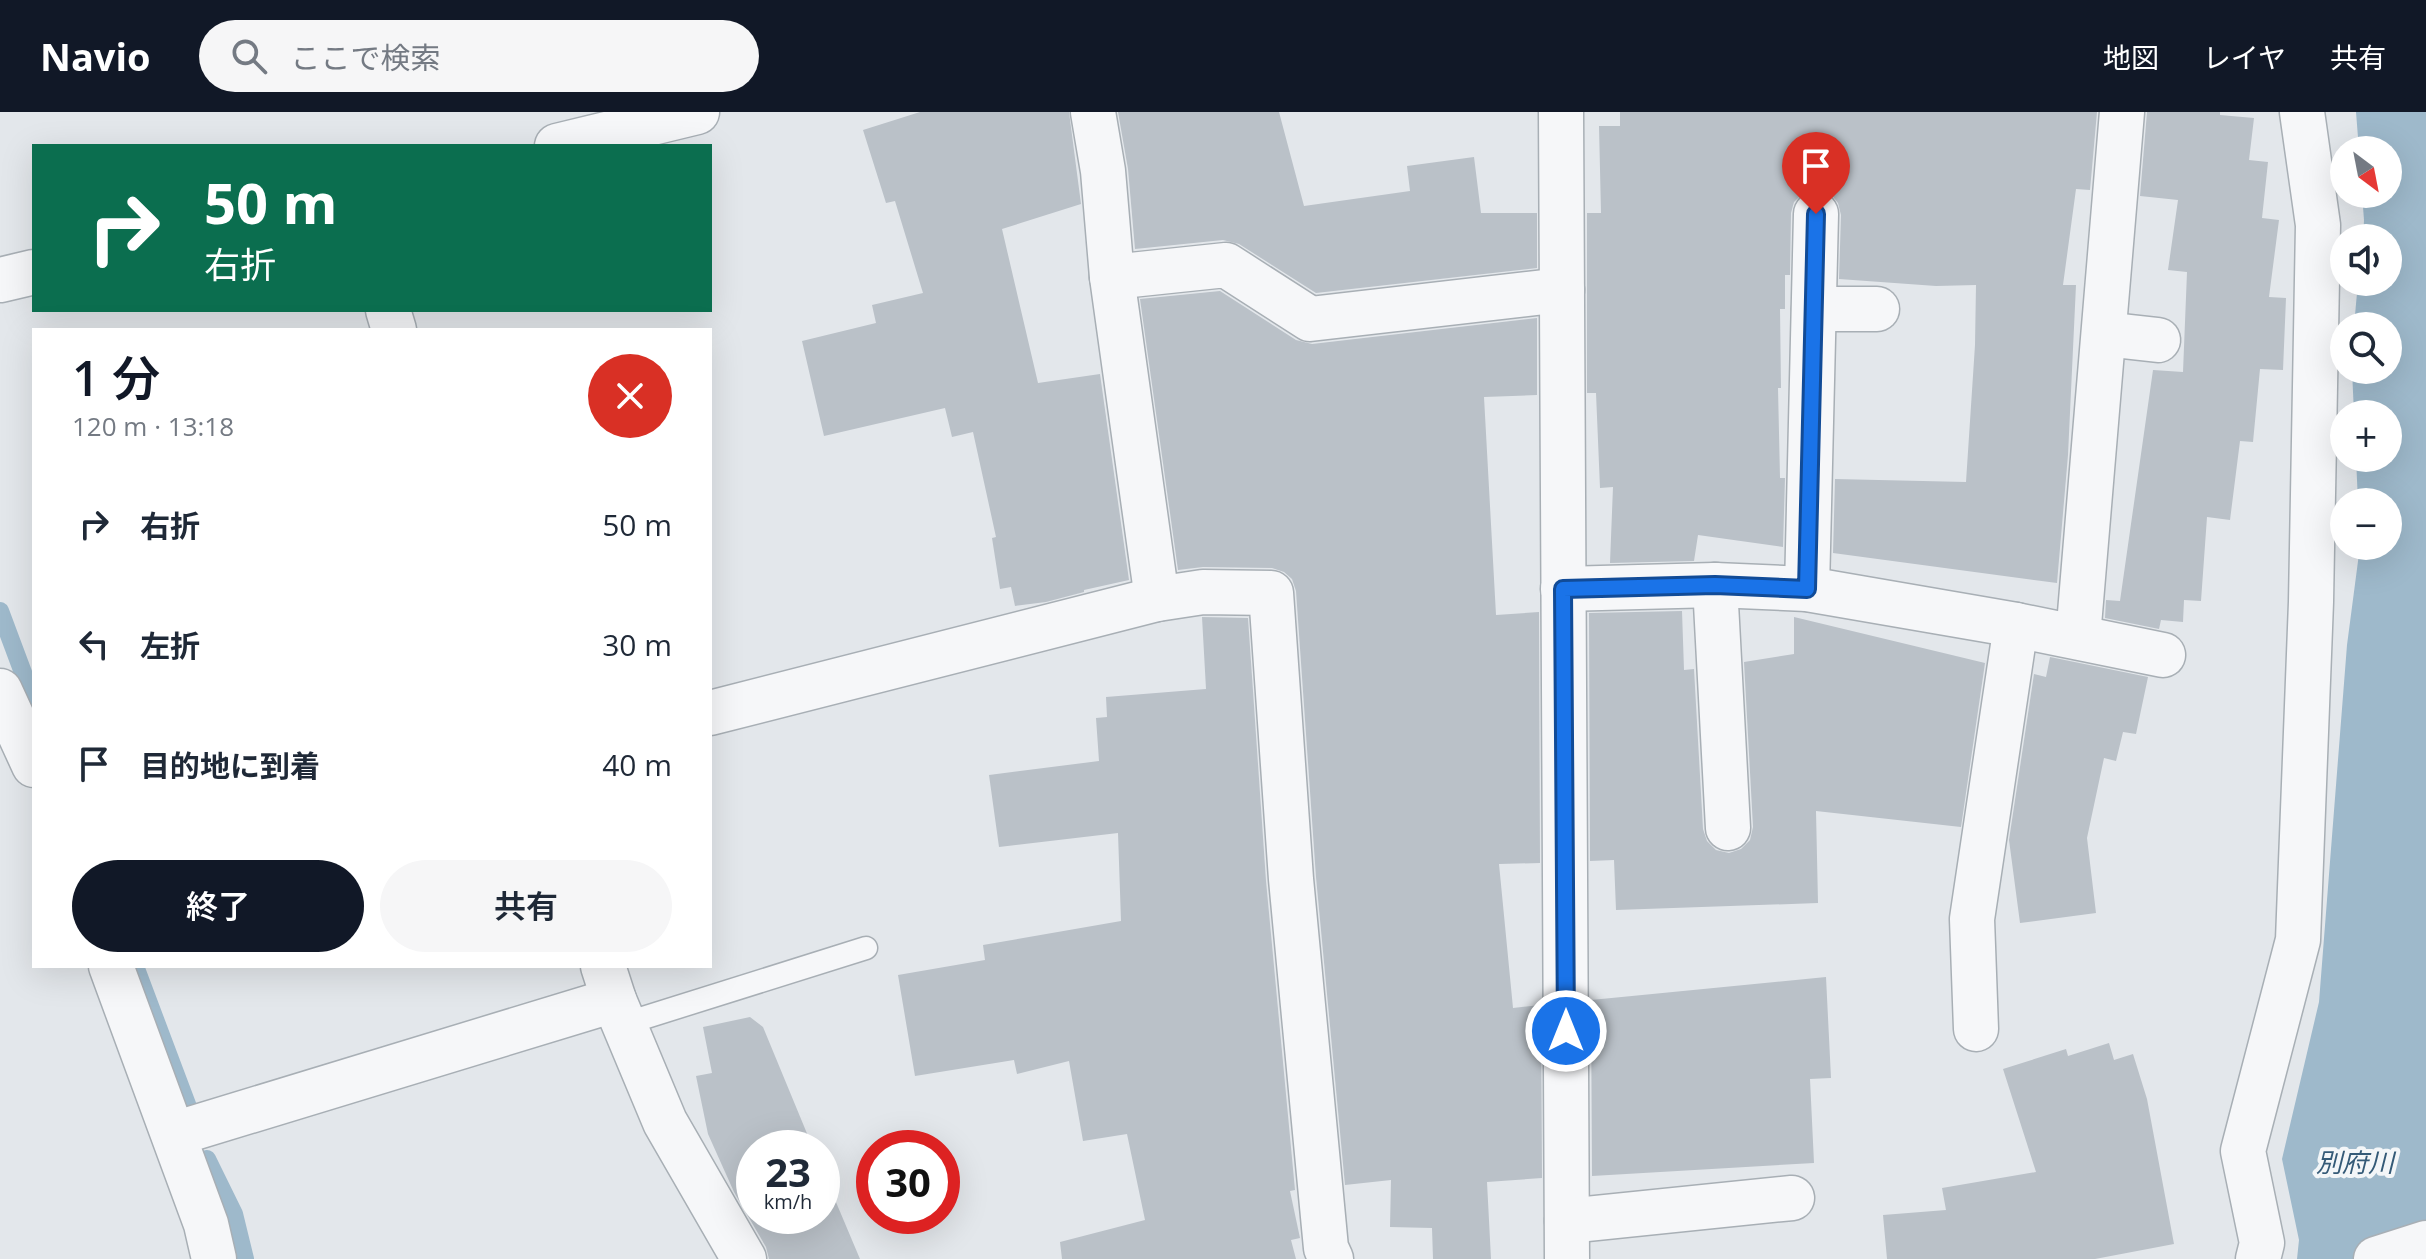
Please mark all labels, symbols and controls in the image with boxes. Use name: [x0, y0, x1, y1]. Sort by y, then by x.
search box: [199, 20, 759, 92]
text: Navio: [40, 30, 151, 82]
icon: search: [227, 34, 271, 78]
text: ここで検索: [291, 37, 441, 78]
text: 地図: [2103, 38, 2159, 76]
text: レイヤ: [2203, 38, 2286, 76]
text: 共有: [2330, 38, 2386, 76]
pin: [1782, 132, 1850, 214]
north arrow: [2330, 136, 2402, 208]
map controls: [2330, 136, 2402, 560]
icon: arrive: [1794, 144, 1838, 188]
text: 50 m: [204, 164, 338, 240]
icon: right: [72, 176, 176, 280]
button: sound: [2330, 224, 2402, 296]
text: 右折: [204, 240, 276, 289]
button: search: [2330, 312, 2402, 384]
text: 1 分: [72, 345, 160, 410]
button: close: [588, 354, 672, 438]
button: +: [2330, 400, 2402, 472]
text: 120 m · 13:18: [72, 408, 234, 444]
button: −: [2330, 488, 2402, 560]
icon: right: [72, 502, 116, 546]
text: 50 m: [602, 504, 672, 545]
text: 右折: [140, 505, 200, 546]
icon: left: [72, 622, 116, 666]
text: 30 m: [602, 624, 672, 665]
text: 左折: [140, 625, 200, 666]
icon: arrive: [72, 742, 116, 786]
text: 40 m: [602, 744, 672, 785]
text: 目的地に到着: [140, 745, 320, 786]
button: 終了: [72, 860, 364, 952]
button: 共有: [380, 860, 672, 952]
position arrow: [1524, 989, 1608, 1073]
speed limit sign: 30: [856, 1130, 960, 1234]
text: 23: [765, 1144, 811, 1199]
water label: 別府川: [2316, 1144, 2397, 1180]
text: km/h: [764, 1188, 812, 1215]

